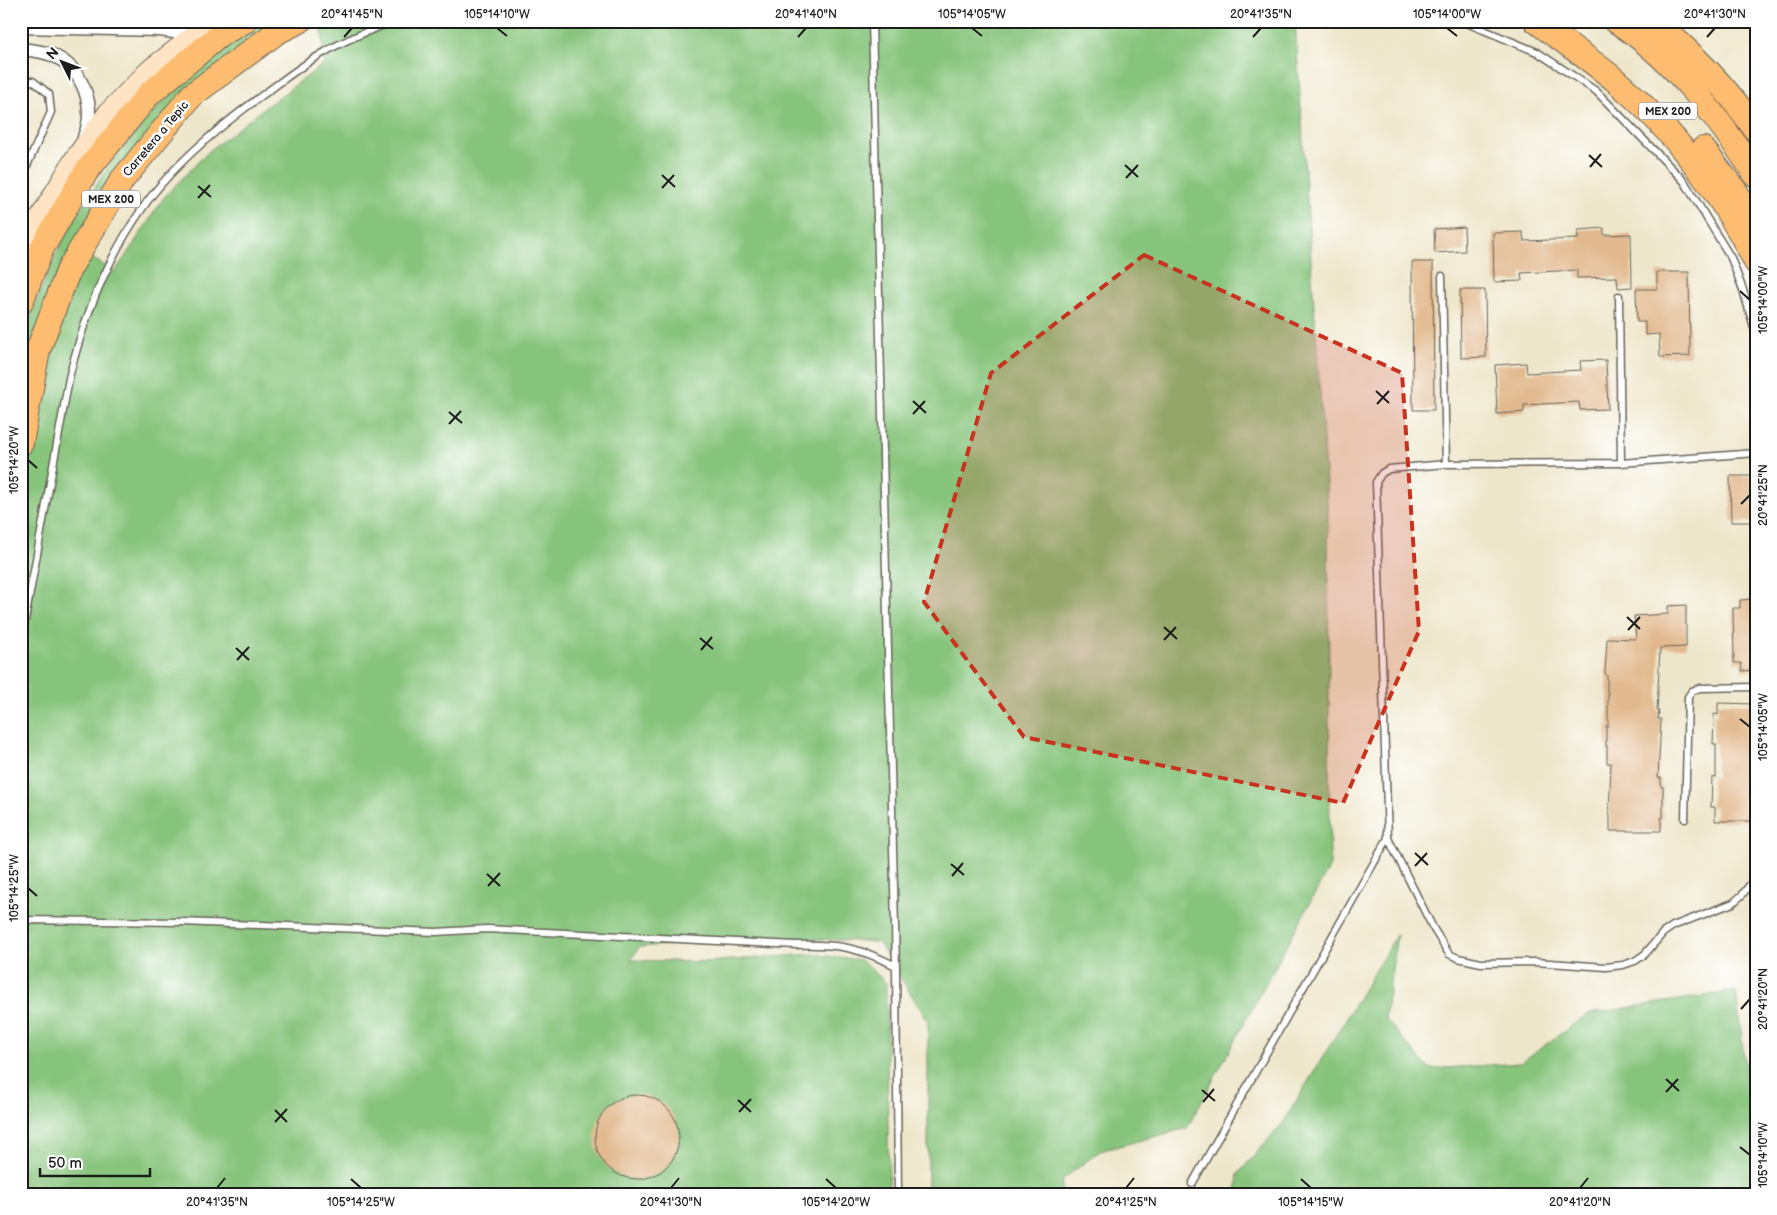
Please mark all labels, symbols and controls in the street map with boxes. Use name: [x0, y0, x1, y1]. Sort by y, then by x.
text: 20°41'45"N: [321, 7, 383, 22]
text: 105°14'10"W: [464, 7, 530, 22]
text: 20°41'40"N: [775, 7, 837, 22]
text: 105°14'05"W: [938, 7, 1006, 22]
text: 20°41'35"N: [1230, 7, 1292, 22]
text: 105°14'00"W: [1413, 7, 1481, 22]
text: 20°41'30"N: [1684, 7, 1746, 22]
north arrow: [38, 38, 88, 88]
text: N: [43, 44, 63, 63]
street label: Carretera a Tepic: [120, 98, 192, 180]
road number: MEX 200: [1639, 102, 1697, 120]
road number: MEX 200: [82, 190, 140, 208]
text: 105°14'00"W: [1756, 266, 1771, 334]
text: 105°14'20"W: [7, 426, 22, 494]
text: 20°41'25"N: [1756, 464, 1771, 526]
text: 105°14'05"W: [1756, 693, 1771, 761]
text: 105°14'25"W: [7, 854, 22, 922]
text: 20°41'20"N: [1756, 968, 1771, 1030]
text: 105°14'10"W: [1756, 1122, 1771, 1188]
scale bar: [40, 1145, 150, 1177]
text: 50 m: [48, 1154, 82, 1173]
text: 20°41'35"N: [186, 1195, 248, 1210]
text: 105°14'25"W: [327, 1195, 395, 1210]
text: 20°41'30"N: [640, 1195, 702, 1210]
text: 105°14'20"W: [802, 1195, 870, 1210]
text: 20°41'25"N: [1095, 1195, 1157, 1210]
text: 105°14'15"W: [1278, 1195, 1344, 1210]
text: 20°41'20"N: [1549, 1195, 1611, 1210]

